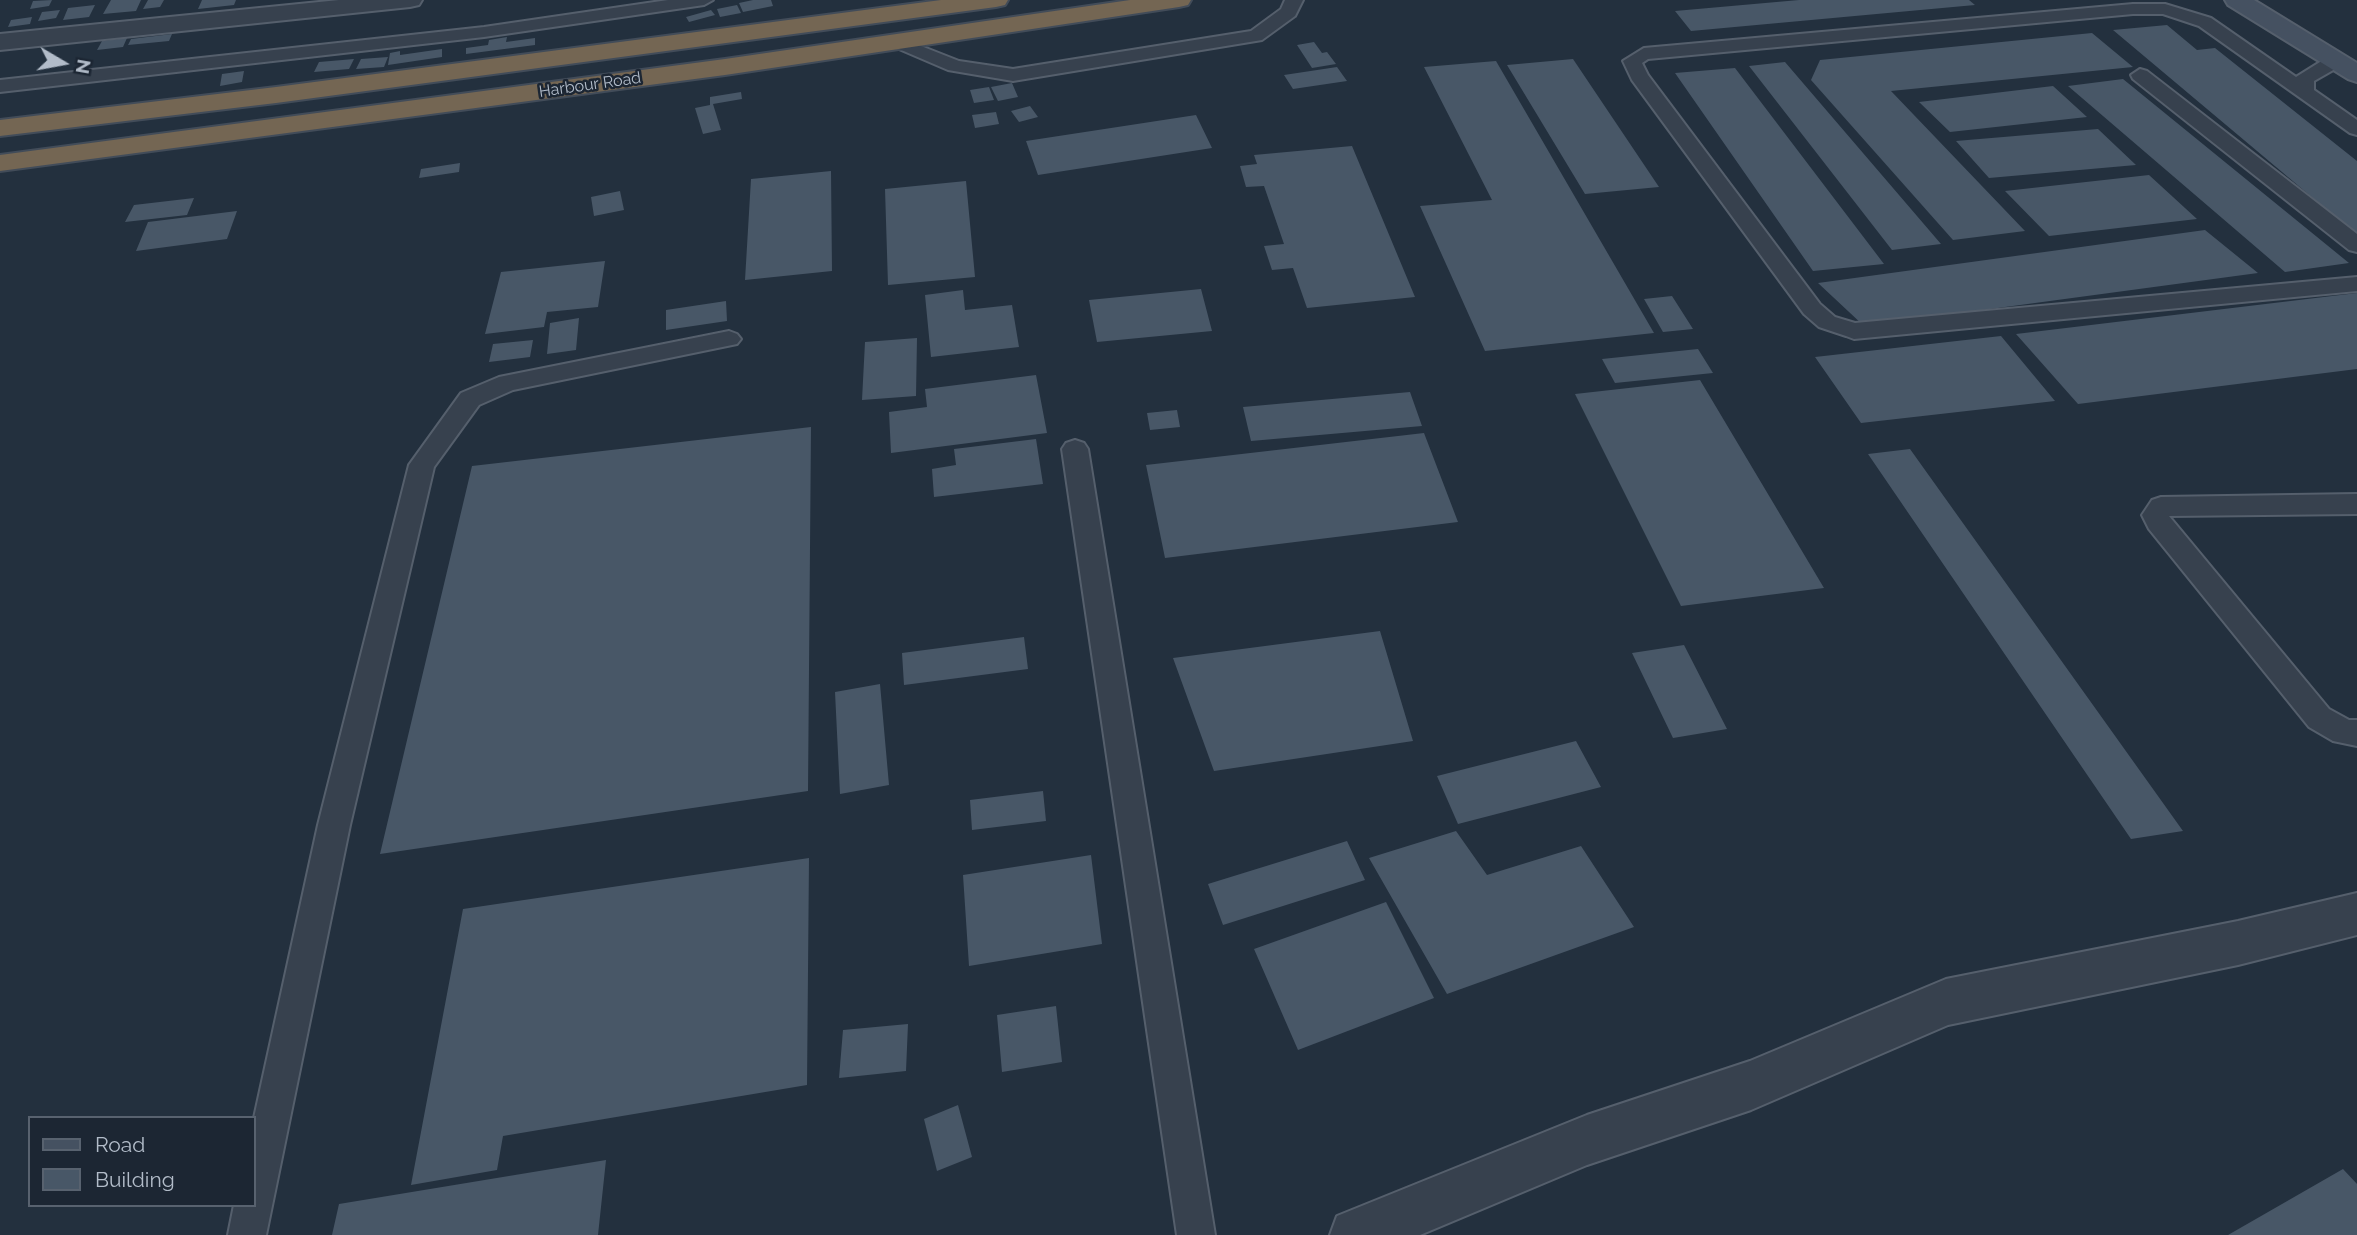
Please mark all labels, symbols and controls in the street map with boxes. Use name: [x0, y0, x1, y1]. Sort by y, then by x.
north arrow: [28, 28, 98, 98]
text: N: [72, 58, 96, 76]
street label: Harbour Road: [538, 68, 642, 102]
legend: [28, 1116, 256, 1207]
text: Road: [95, 1132, 145, 1157]
text: Building: [95, 1167, 175, 1192]

